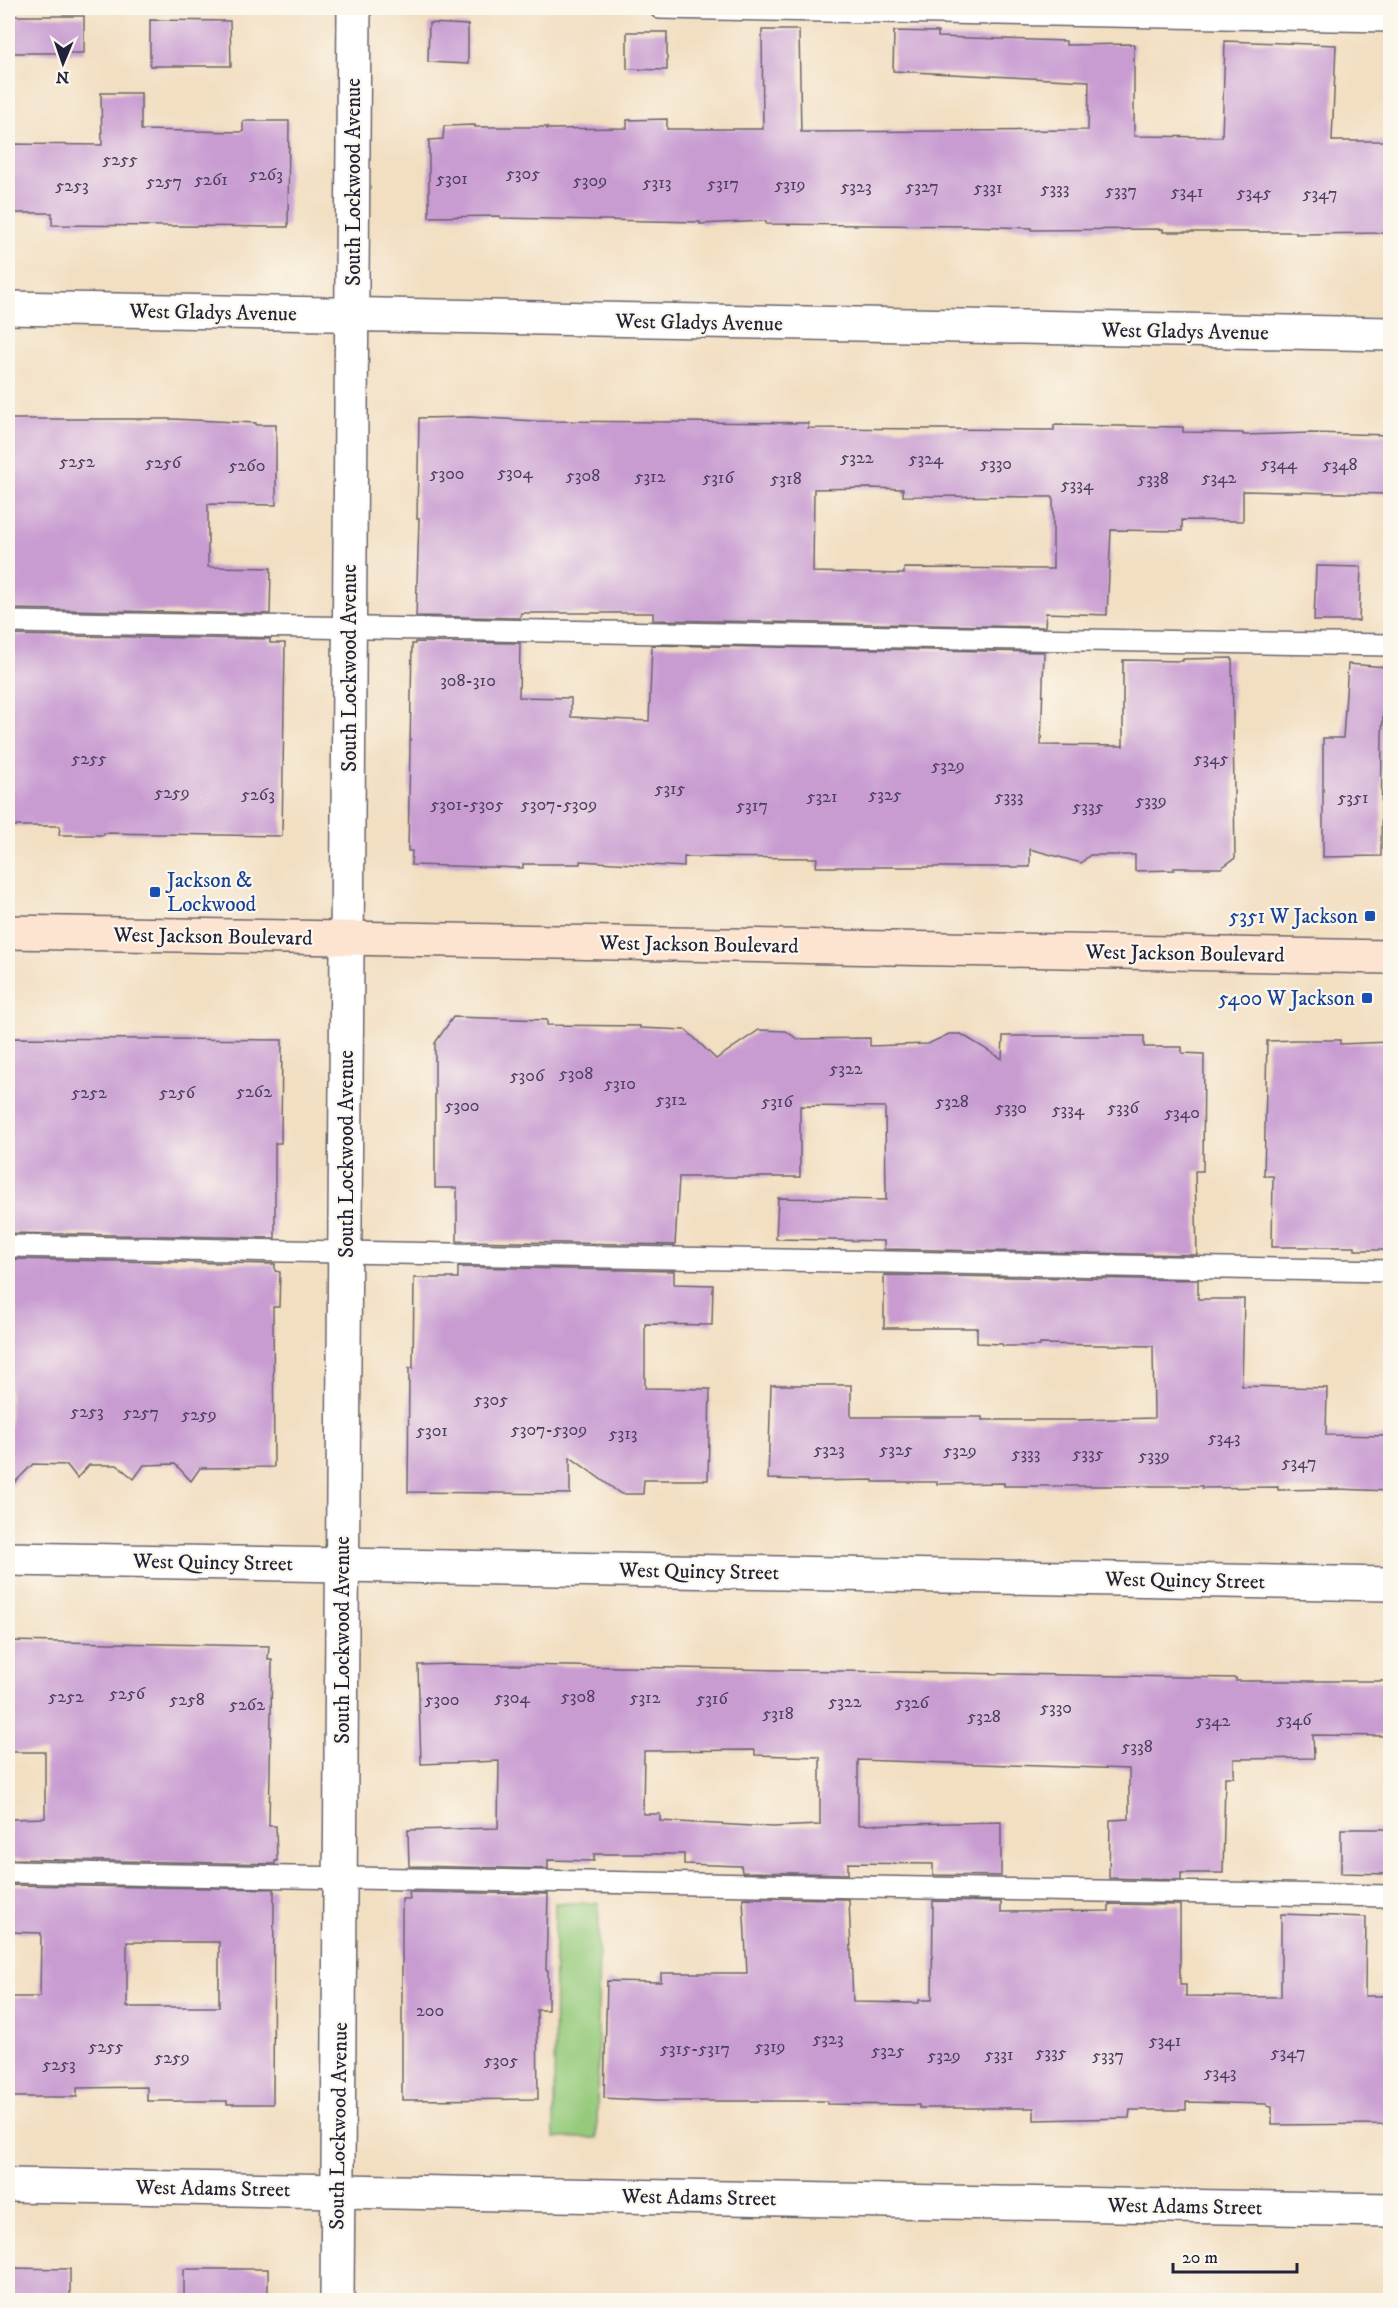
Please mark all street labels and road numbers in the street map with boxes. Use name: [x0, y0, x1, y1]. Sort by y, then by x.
street label: South Lockwood Avenue: [341, 78, 367, 286]
street label: West Gladys Avenue: [128, 299, 297, 327]
street label: West Gladys Avenue: [614, 309, 783, 337]
street label: West Gladys Avenue: [1100, 318, 1269, 346]
street label: South Lockwood Avenue: [337, 564, 363, 772]
street label: West Jackson Boulevard: [112, 922, 313, 952]
street label: West Jackson Boulevard: [598, 930, 799, 960]
street label: West Jackson Boulevard: [1084, 939, 1285, 969]
street label: South Lockwood Avenue: [334, 1050, 360, 1258]
street label: South Lockwood Avenue: [330, 1536, 356, 1744]
street label: West Quincy Street: [132, 1549, 294, 1577]
street label: West Quincy Street: [618, 1558, 780, 1586]
street label: West Quincy Street: [1104, 1567, 1266, 1595]
street label: South Lockwood Avenue: [324, 2022, 354, 2230]
street label: West Adams Street: [134, 2175, 291, 2203]
street label: West Adams Street: [620, 2184, 777, 2212]
street label: West Adams Street: [1106, 2193, 1263, 2221]

